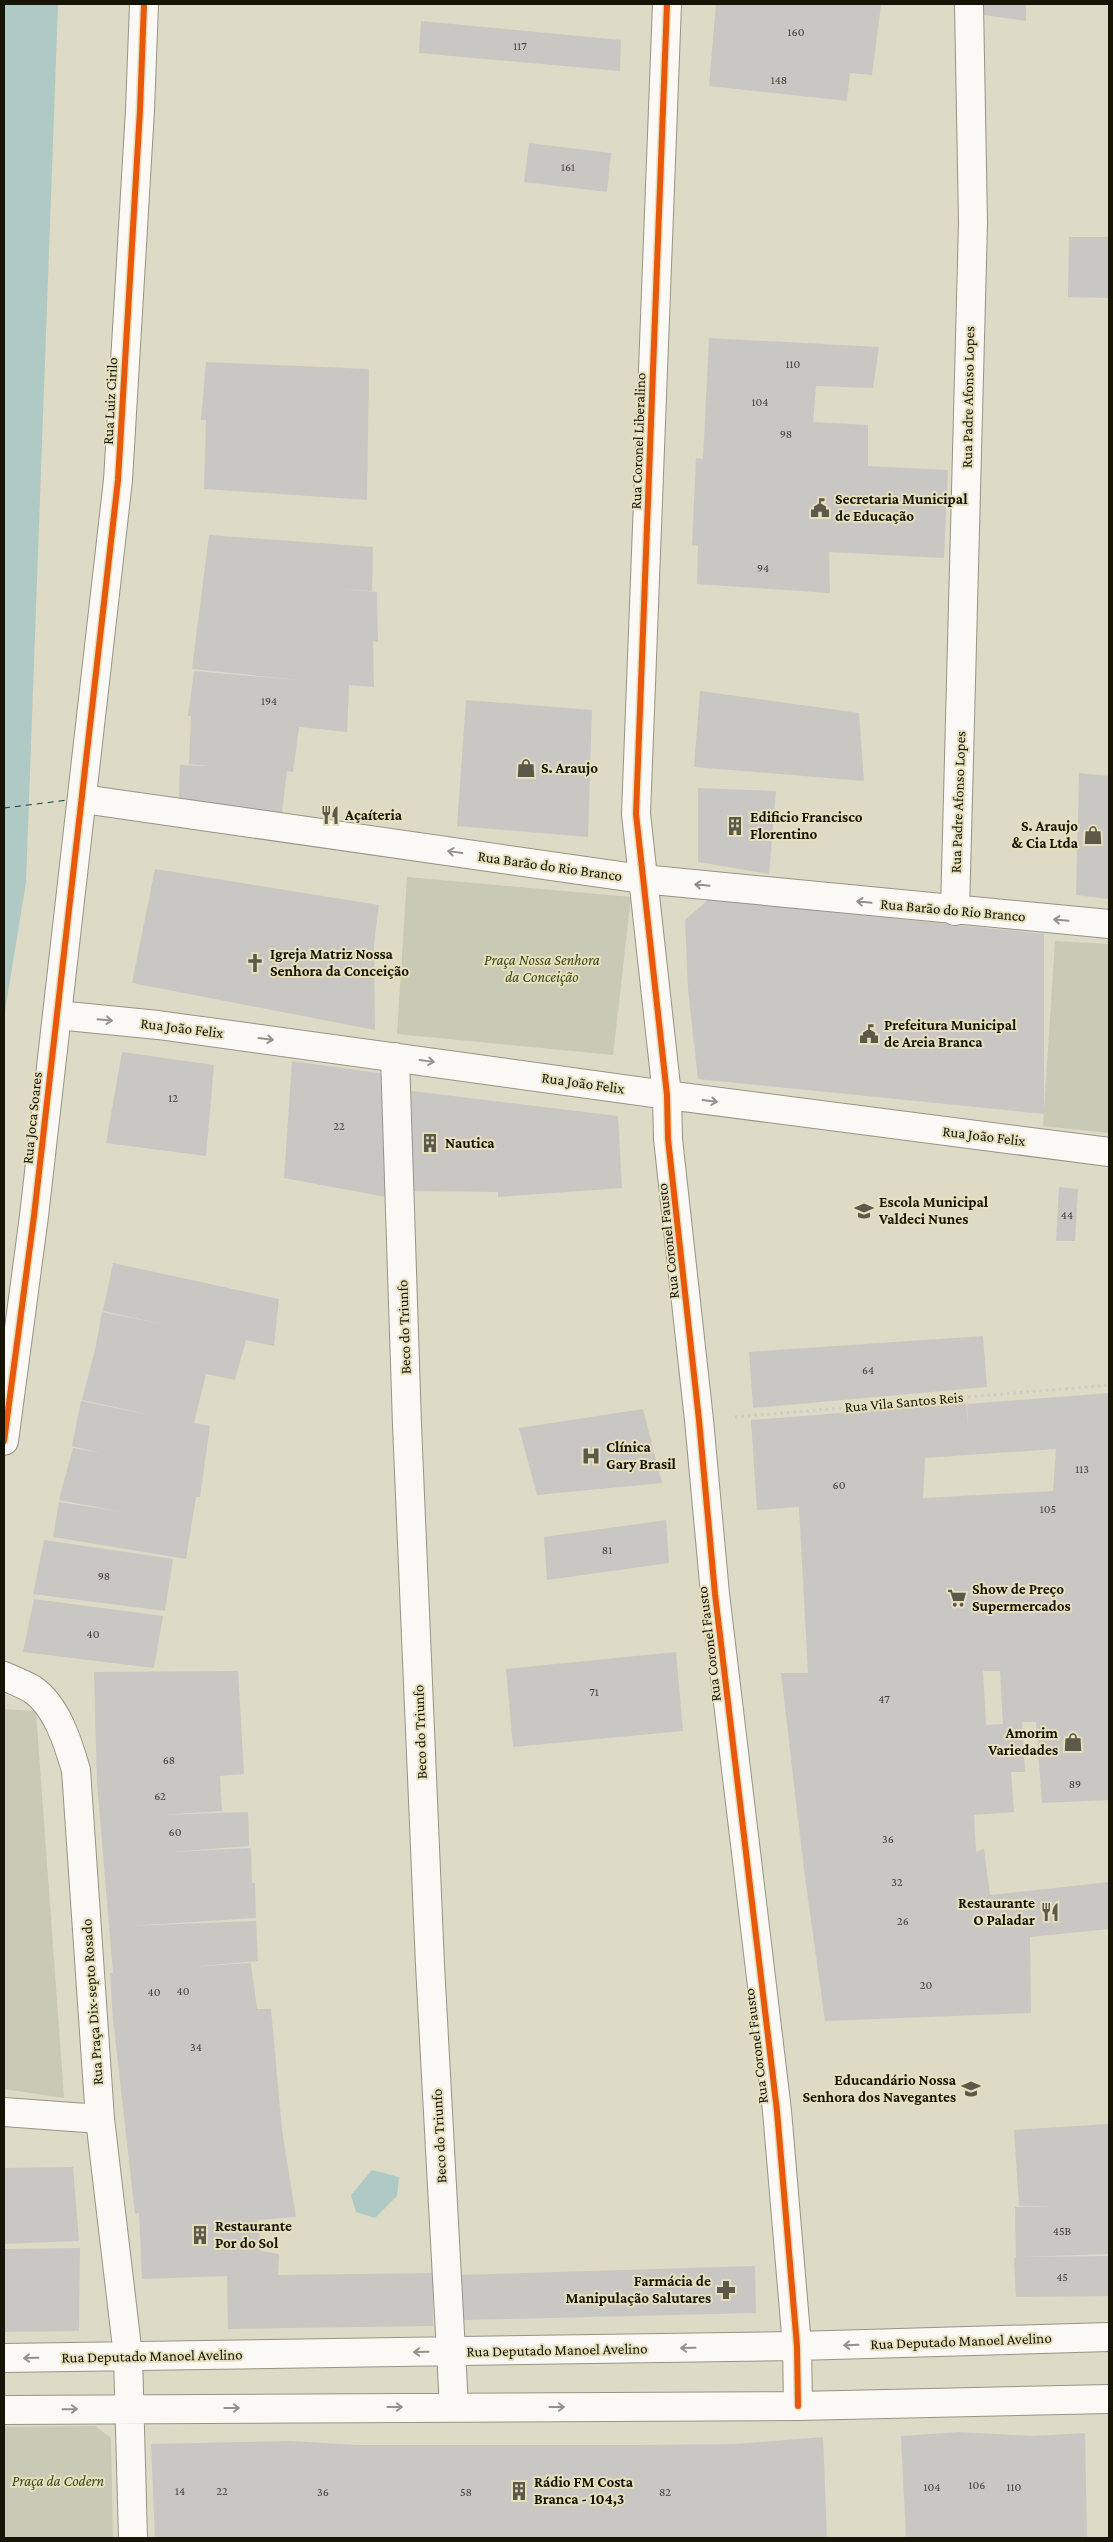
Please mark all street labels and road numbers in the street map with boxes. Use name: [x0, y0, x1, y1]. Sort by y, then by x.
street label: Rua Padre Afonso Lopes: [959, 326, 978, 468]
street label: Rua Luiz Cirilo: [100, 357, 120, 445]
street label: Rua Coronel Liberalino: [628, 372, 648, 510]
street label: Rua Padre Afonso Lopes: [948, 731, 969, 873]
street label: Rua Barão do Rio Branco: [477, 848, 623, 884]
street label: Rua Barão do Rio Branco: [880, 896, 1026, 924]
street label: Rua João Felix: [139, 1015, 224, 1042]
street label: Rua João Felix: [540, 1069, 625, 1098]
street label: Rua Joca Soares: [19, 1071, 46, 1165]
street label: Rua João Felix: [941, 1123, 1026, 1150]
street label: Rua Coronel Fausto: [654, 1182, 682, 1300]
street label: Beco do Triunfo: [394, 1279, 414, 1375]
street label: Rua Vila Santos Reis: [844, 1389, 964, 1415]
street label: Rua Coronel Fausto: [694, 1585, 724, 1703]
street label: Beco do Triunfo: [410, 1684, 430, 1780]
street label: Rua Praça Dix-septo Rosado: [78, 1918, 107, 2086]
street label: Rua Coronel Fausto: [741, 1987, 771, 2105]
street label: Beco do Triunfo: [429, 2088, 449, 2184]
street label: Rua Deputado Manoel Avelino: [870, 2330, 1052, 2353]
street label: Rua Deputado Manoel Avelino: [466, 2340, 648, 2361]
street label: Rua Deputado Manoel Avelino: [61, 2346, 243, 2367]

